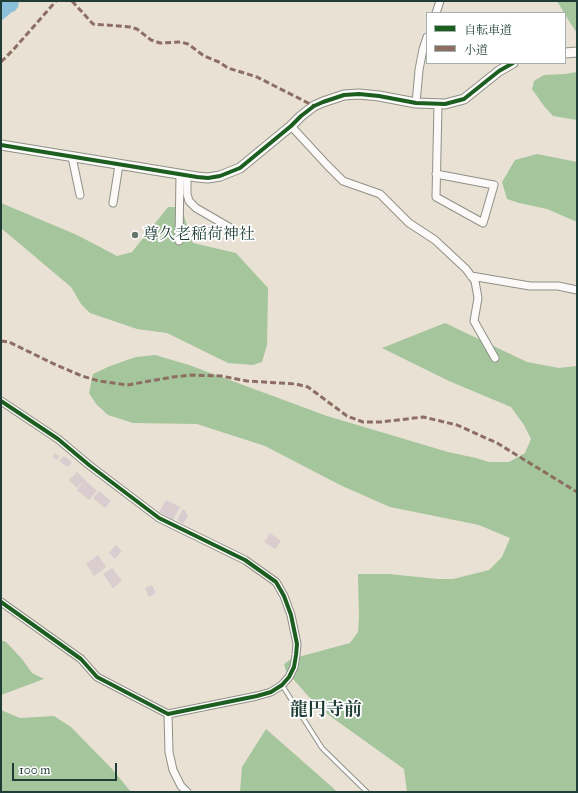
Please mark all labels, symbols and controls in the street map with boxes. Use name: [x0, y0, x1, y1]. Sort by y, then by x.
legend: [426, 12, 566, 64]
text: 自転車道: [464, 23, 512, 37]
text: 小道: [464, 43, 488, 57]
place label: 尊久老稲荷神社: [143, 225, 255, 245]
marker: 尊久老稲荷神社: [130, 230, 140, 240]
district label: 龍円寺前: [290, 700, 362, 722]
scale bar: [14, 755, 119, 781]
text: 100 m: [19, 763, 50, 777]

